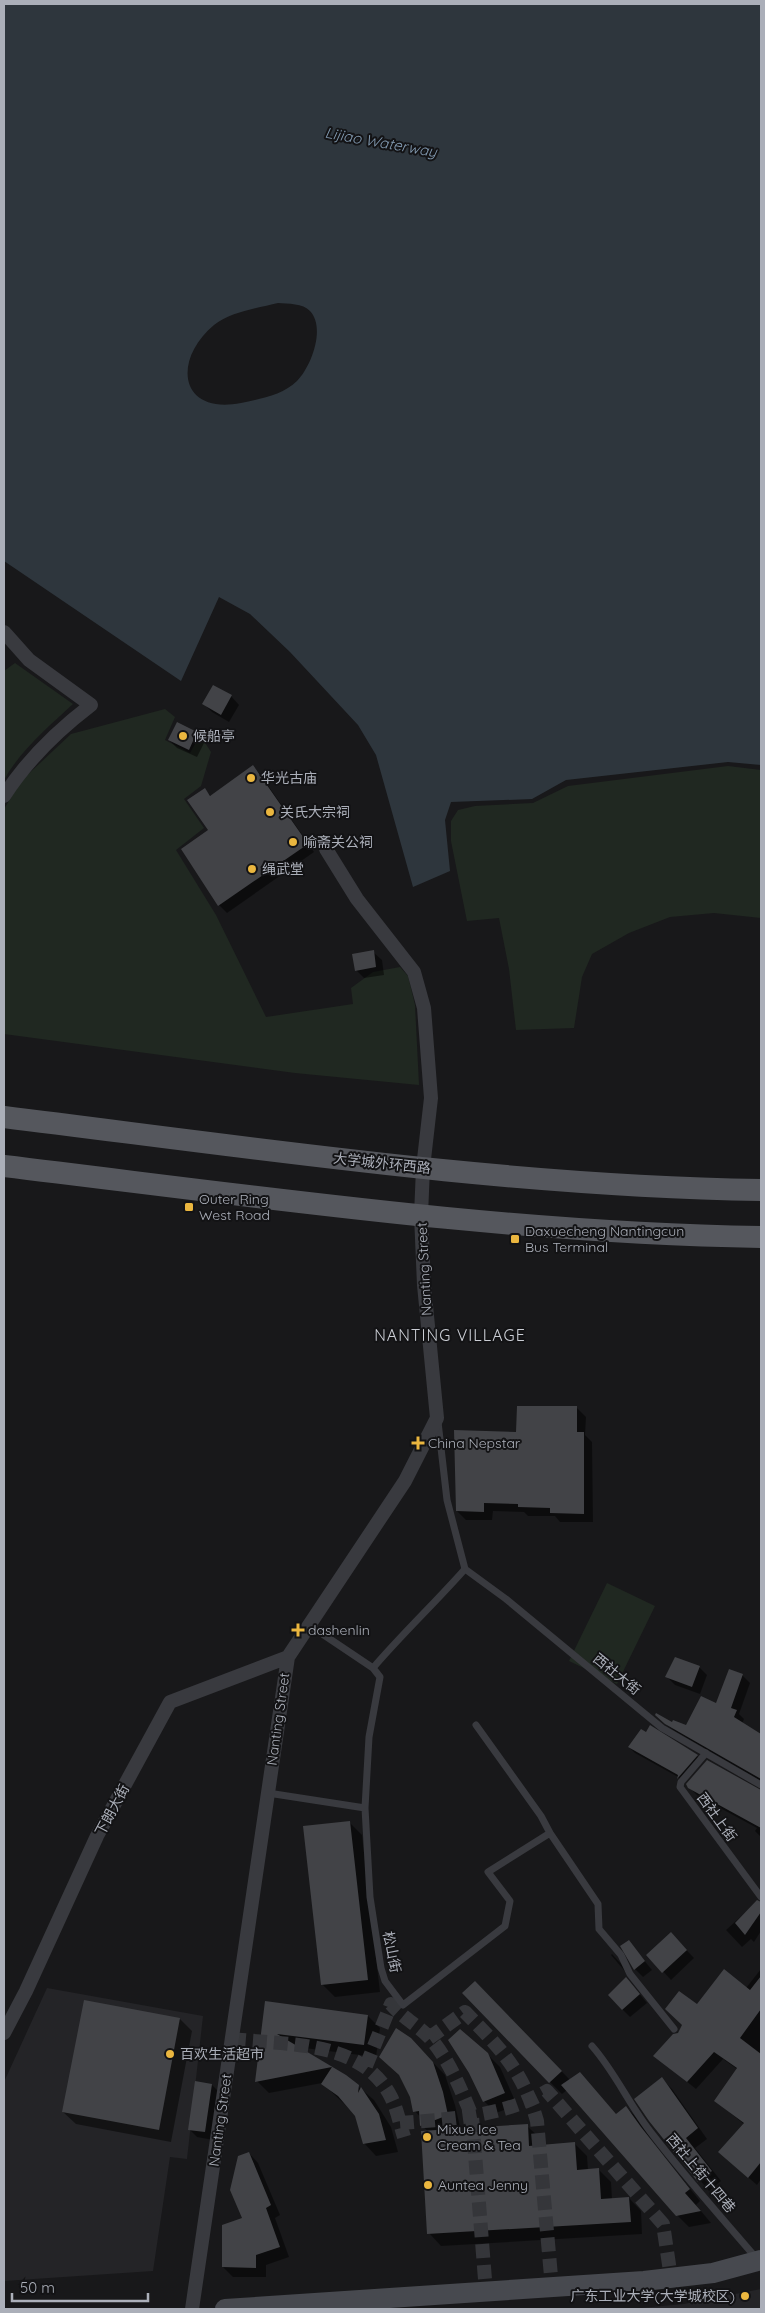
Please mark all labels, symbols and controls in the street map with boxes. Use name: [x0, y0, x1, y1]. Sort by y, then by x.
water label: Lijiao Waterway: [324, 123, 440, 161]
place label: 候船亭: [193, 727, 235, 745]
marker: 候船亭: [177, 730, 189, 742]
place label: 华光古庙: [261, 769, 317, 787]
marker: 华光古庙: [245, 772, 257, 784]
place label: 关氏大宗祠: [280, 803, 350, 821]
marker: 关氏大宗祠: [264, 806, 276, 818]
place label: 喻斋关公祠: [303, 833, 373, 851]
marker: 喻斋关公祠: [287, 836, 299, 848]
place label: 绳武堂: [262, 860, 304, 878]
marker: 绳武堂: [246, 863, 258, 875]
street label: 大学城外环西路: [332, 1149, 432, 1177]
place label: Outer Ring West Road: [199, 1190, 270, 1224]
marker: Outer Ring West Road: [183, 1201, 195, 1213]
street label: Nanting Street: [413, 1222, 435, 1316]
place label: Daxuecheng Nantingcun Bus Terminal: [525, 1222, 684, 1256]
marker: Daxuecheng Nantingcun Bus Terminal: [509, 1233, 521, 1245]
district label: NANTING VILLAGE: [374, 1325, 526, 1345]
place label: China Nepstar: [428, 1434, 521, 1452]
marker: China Nepstar: [412, 1437, 424, 1449]
place label: dashenlin: [308, 1621, 370, 1639]
marker: dashenlin: [292, 1624, 304, 1636]
street label: 西社大街: [590, 1649, 644, 1699]
street label: Nanting Street: [263, 1671, 293, 1767]
street label: 下朗大街: [91, 1781, 133, 1839]
street label: 西社上街: [693, 1789, 741, 1845]
street label: 松山街: [379, 1930, 405, 1974]
place label: 百欢生活超市: [180, 2045, 264, 2063]
marker: 百欢生活超市: [164, 2048, 176, 2060]
street label: Nanting Street: [205, 2072, 235, 2168]
place label: Mixue Ice Cream & Tea: [437, 2120, 521, 2154]
street label: 西社上街十四巷: [663, 2130, 739, 2216]
marker: Mixue Ice Cream & Tea: [421, 2131, 433, 2143]
place label: Auntea Jenny: [438, 2176, 528, 2194]
marker: Auntea Jenny: [422, 2179, 434, 2191]
scale bar: [12, 2270, 149, 2302]
text: 50 m: [20, 2278, 55, 2297]
place label: 广东工业大学(大学城校区): [571, 2287, 735, 2305]
marker: 广东工业大学(大学城校区): [739, 2290, 751, 2302]

